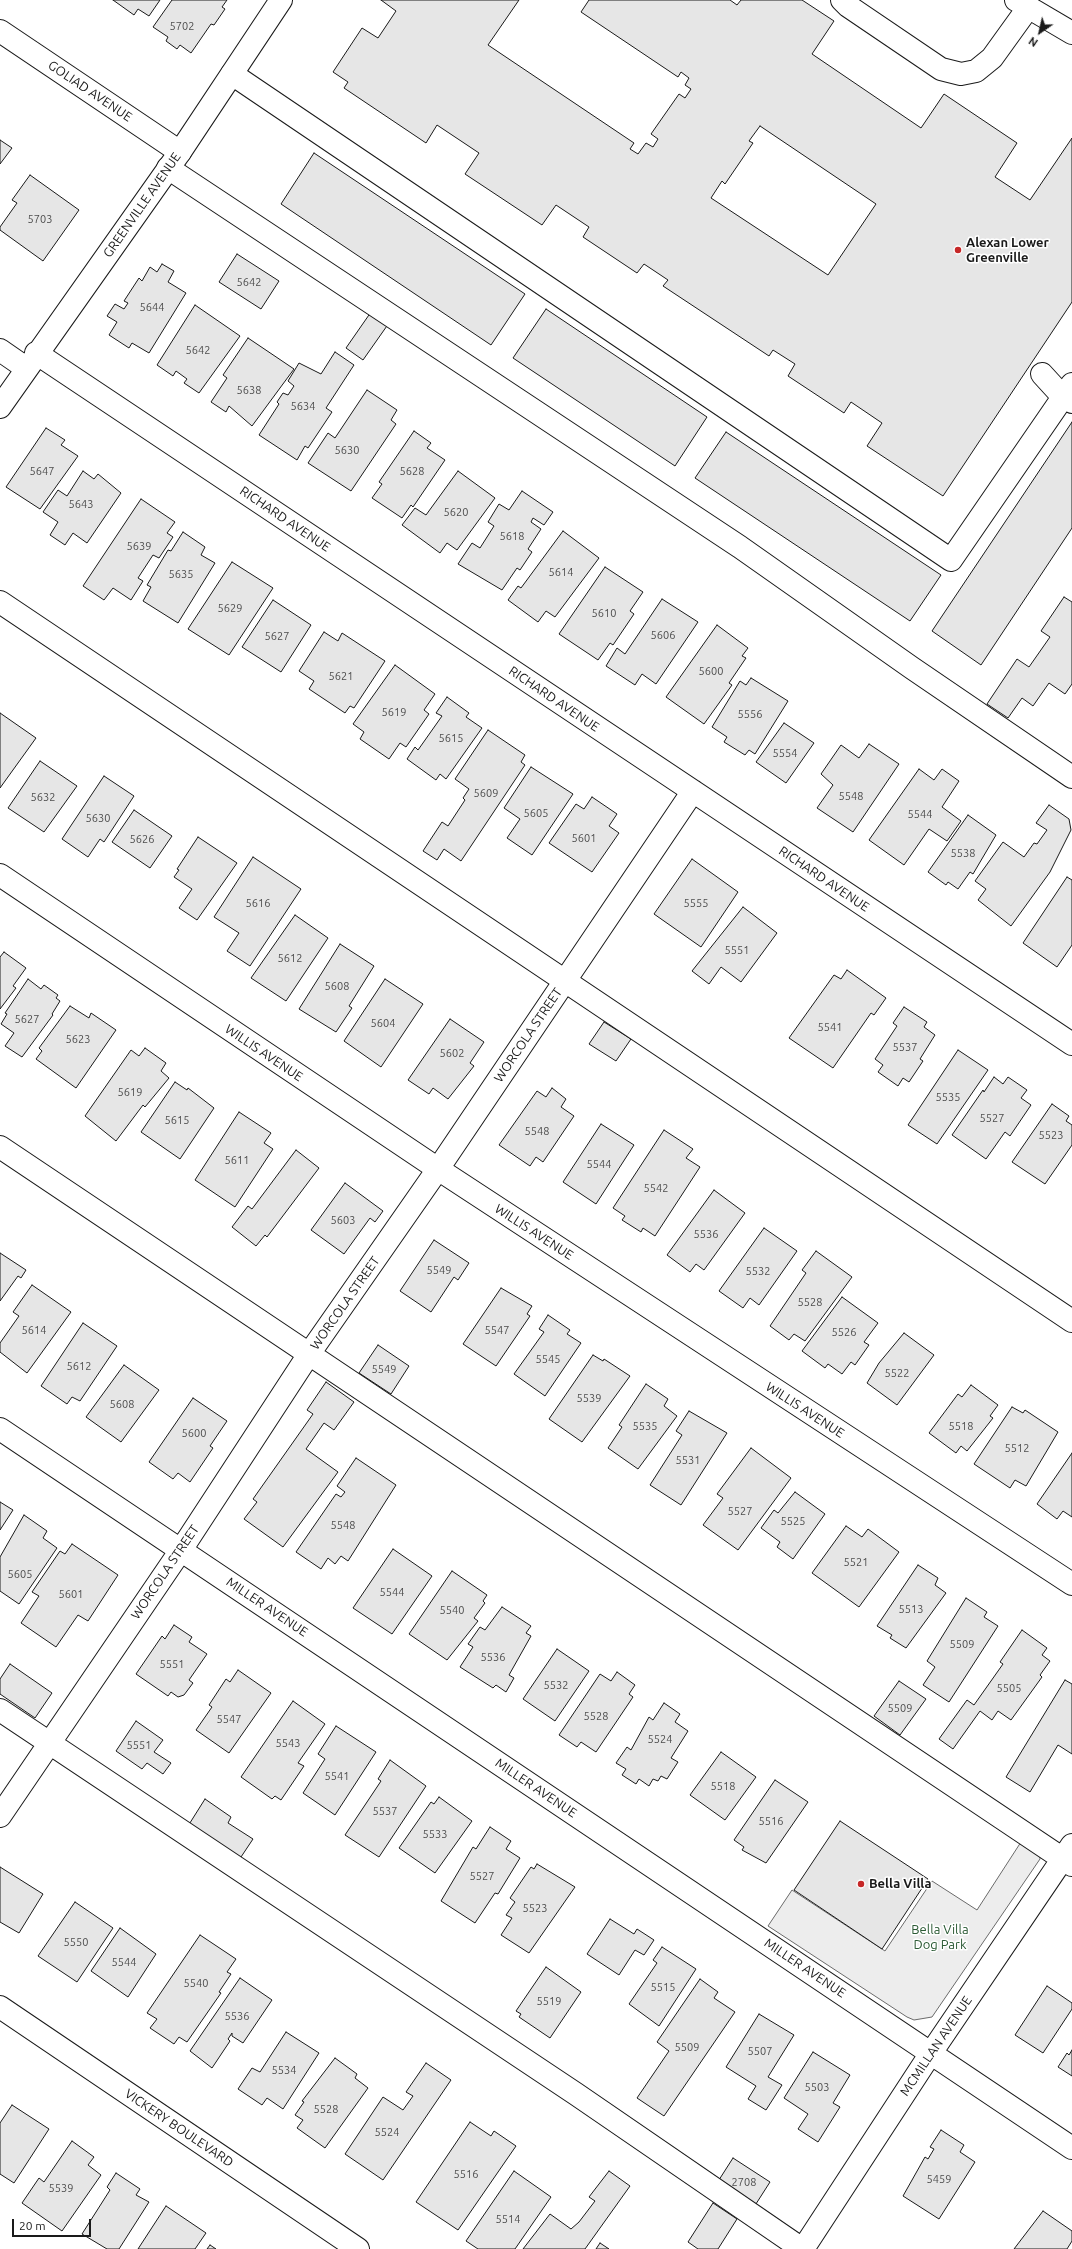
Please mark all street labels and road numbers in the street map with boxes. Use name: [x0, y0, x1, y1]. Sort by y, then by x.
street label: GOLIAD AVENUE: [45, 57, 135, 125]
street label: GREENVILLE AVENUE: [100, 150, 184, 260]
street label: RICHARD AVENUE: [237, 483, 333, 555]
street label: RICHARD AVENUE: [506, 663, 602, 735]
street label: RICHARD AVENUE: [776, 843, 872, 915]
street label: WORCOLA STREET: [491, 985, 565, 1085]
street label: WILLIS AVENUE: [222, 1021, 306, 1085]
street label: WILLIS AVENUE: [492, 1201, 576, 1263]
street label: WORCOLA STREET: [307, 1253, 383, 1353]
street label: WILLIS AVENUE: [763, 1379, 847, 1441]
street label: WORCOLA STREET: [128, 1522, 202, 1622]
street label: MILLER AVENUE: [223, 1574, 311, 1640]
street label: MILLER AVENUE: [492, 1755, 580, 1821]
street label: MILLER AVENUE: [761, 1935, 849, 2001]
street label: MCMILLAN AVENUE: [897, 1993, 975, 2099]
street label: VICKERY BOULEVARD: [122, 2086, 236, 2170]

